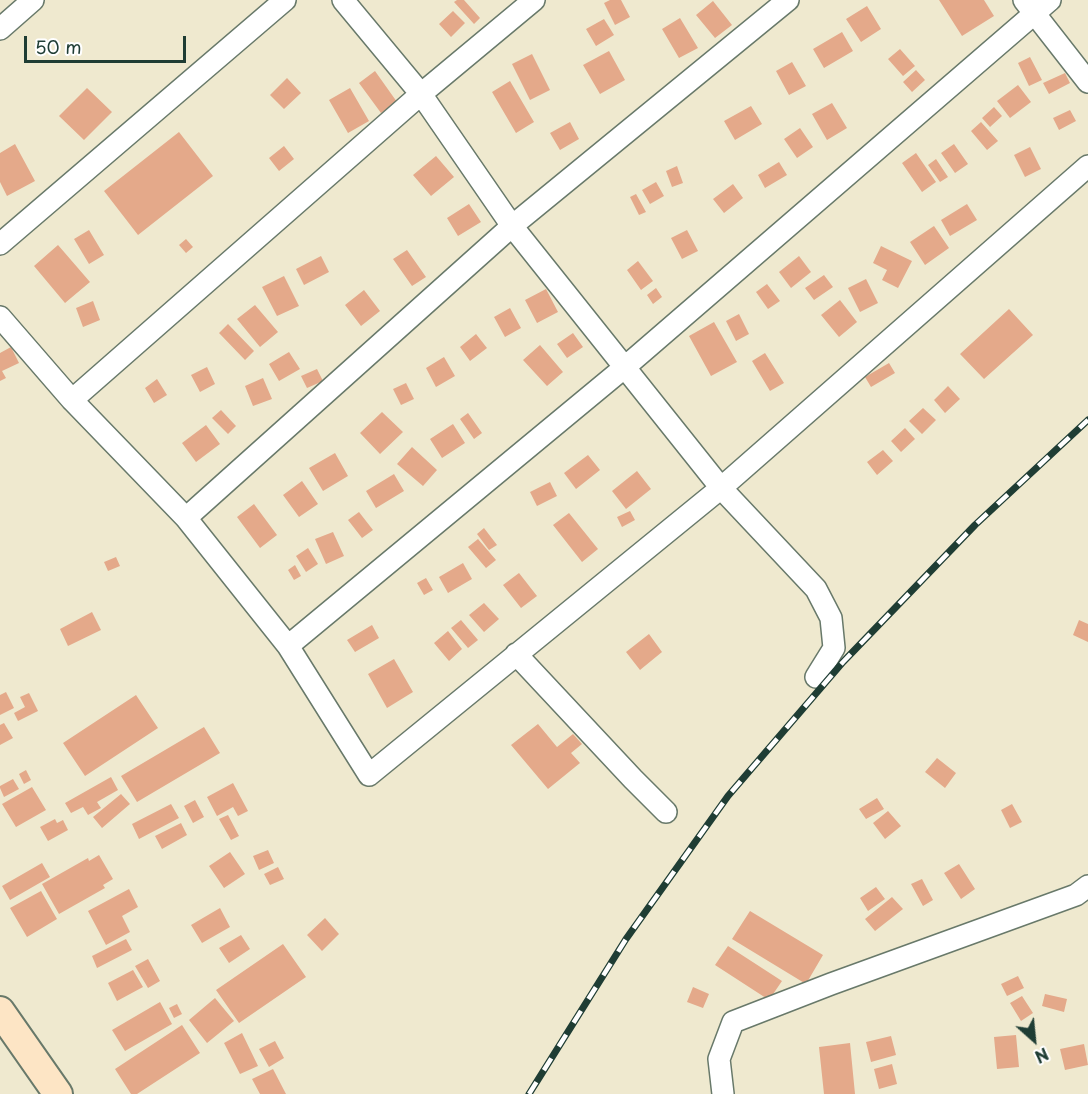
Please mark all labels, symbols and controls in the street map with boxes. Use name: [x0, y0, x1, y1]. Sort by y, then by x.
scale bar: [27, 24, 189, 62]
text: 50 m: [35, 33, 82, 60]
north arrow: [1004, 1010, 1064, 1070]
text: N: [1031, 1042, 1053, 1070]

